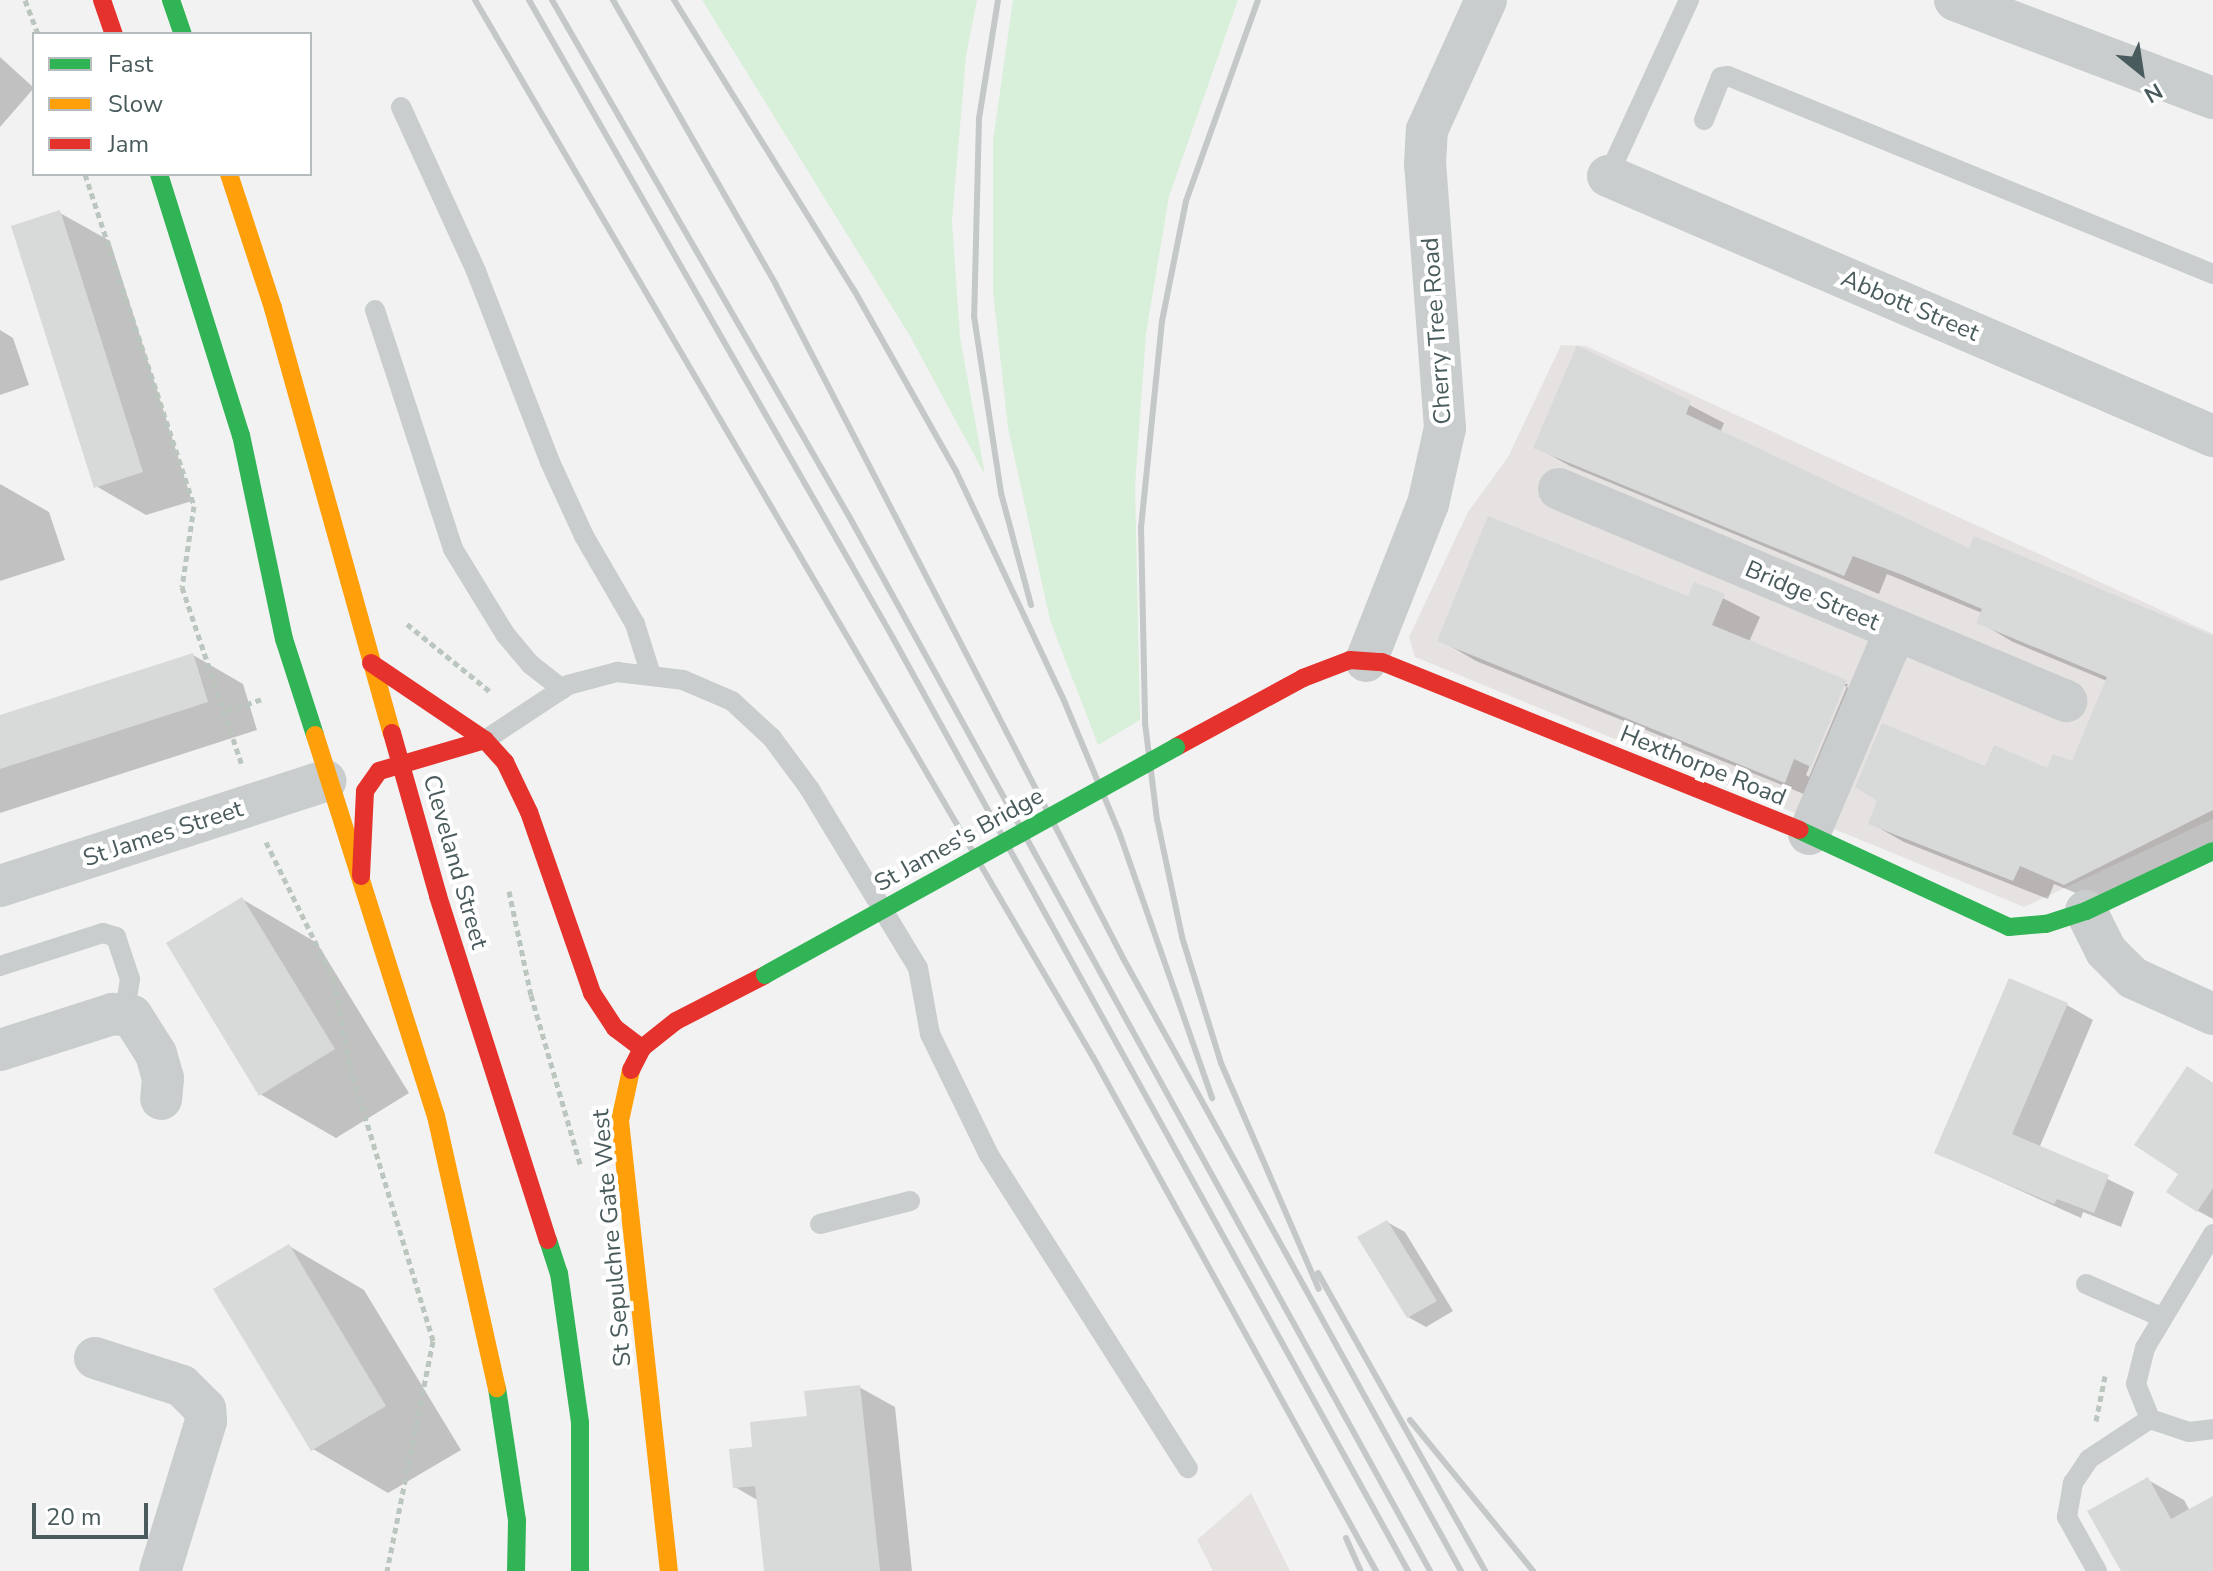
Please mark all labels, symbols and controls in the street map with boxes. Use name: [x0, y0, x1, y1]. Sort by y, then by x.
legend: [32, 32, 312, 176]
north arrow: [2101, 32, 2181, 112]
text: Fast: [108, 48, 153, 80]
text: N: [2138, 76, 2168, 110]
text: Slow: [108, 88, 163, 120]
text: Jam: [108, 128, 149, 160]
street label: Cherry Tree Road: [1416, 236, 1458, 426]
street label: Abbott Street: [1837, 264, 1983, 348]
street label: Bridge Street: [1741, 555, 1883, 637]
street label: Hexthorpe Road: [1616, 720, 1790, 812]
street label: Cleveland Street: [416, 772, 494, 952]
street label: St James's Bridge: [869, 782, 1049, 898]
street label: St James Street: [79, 795, 247, 873]
street label: St Sepulchre Gate West: [586, 1108, 638, 1368]
scale bar: [36, 1487, 152, 1537]
text: 20 m: [46, 1501, 102, 1533]

